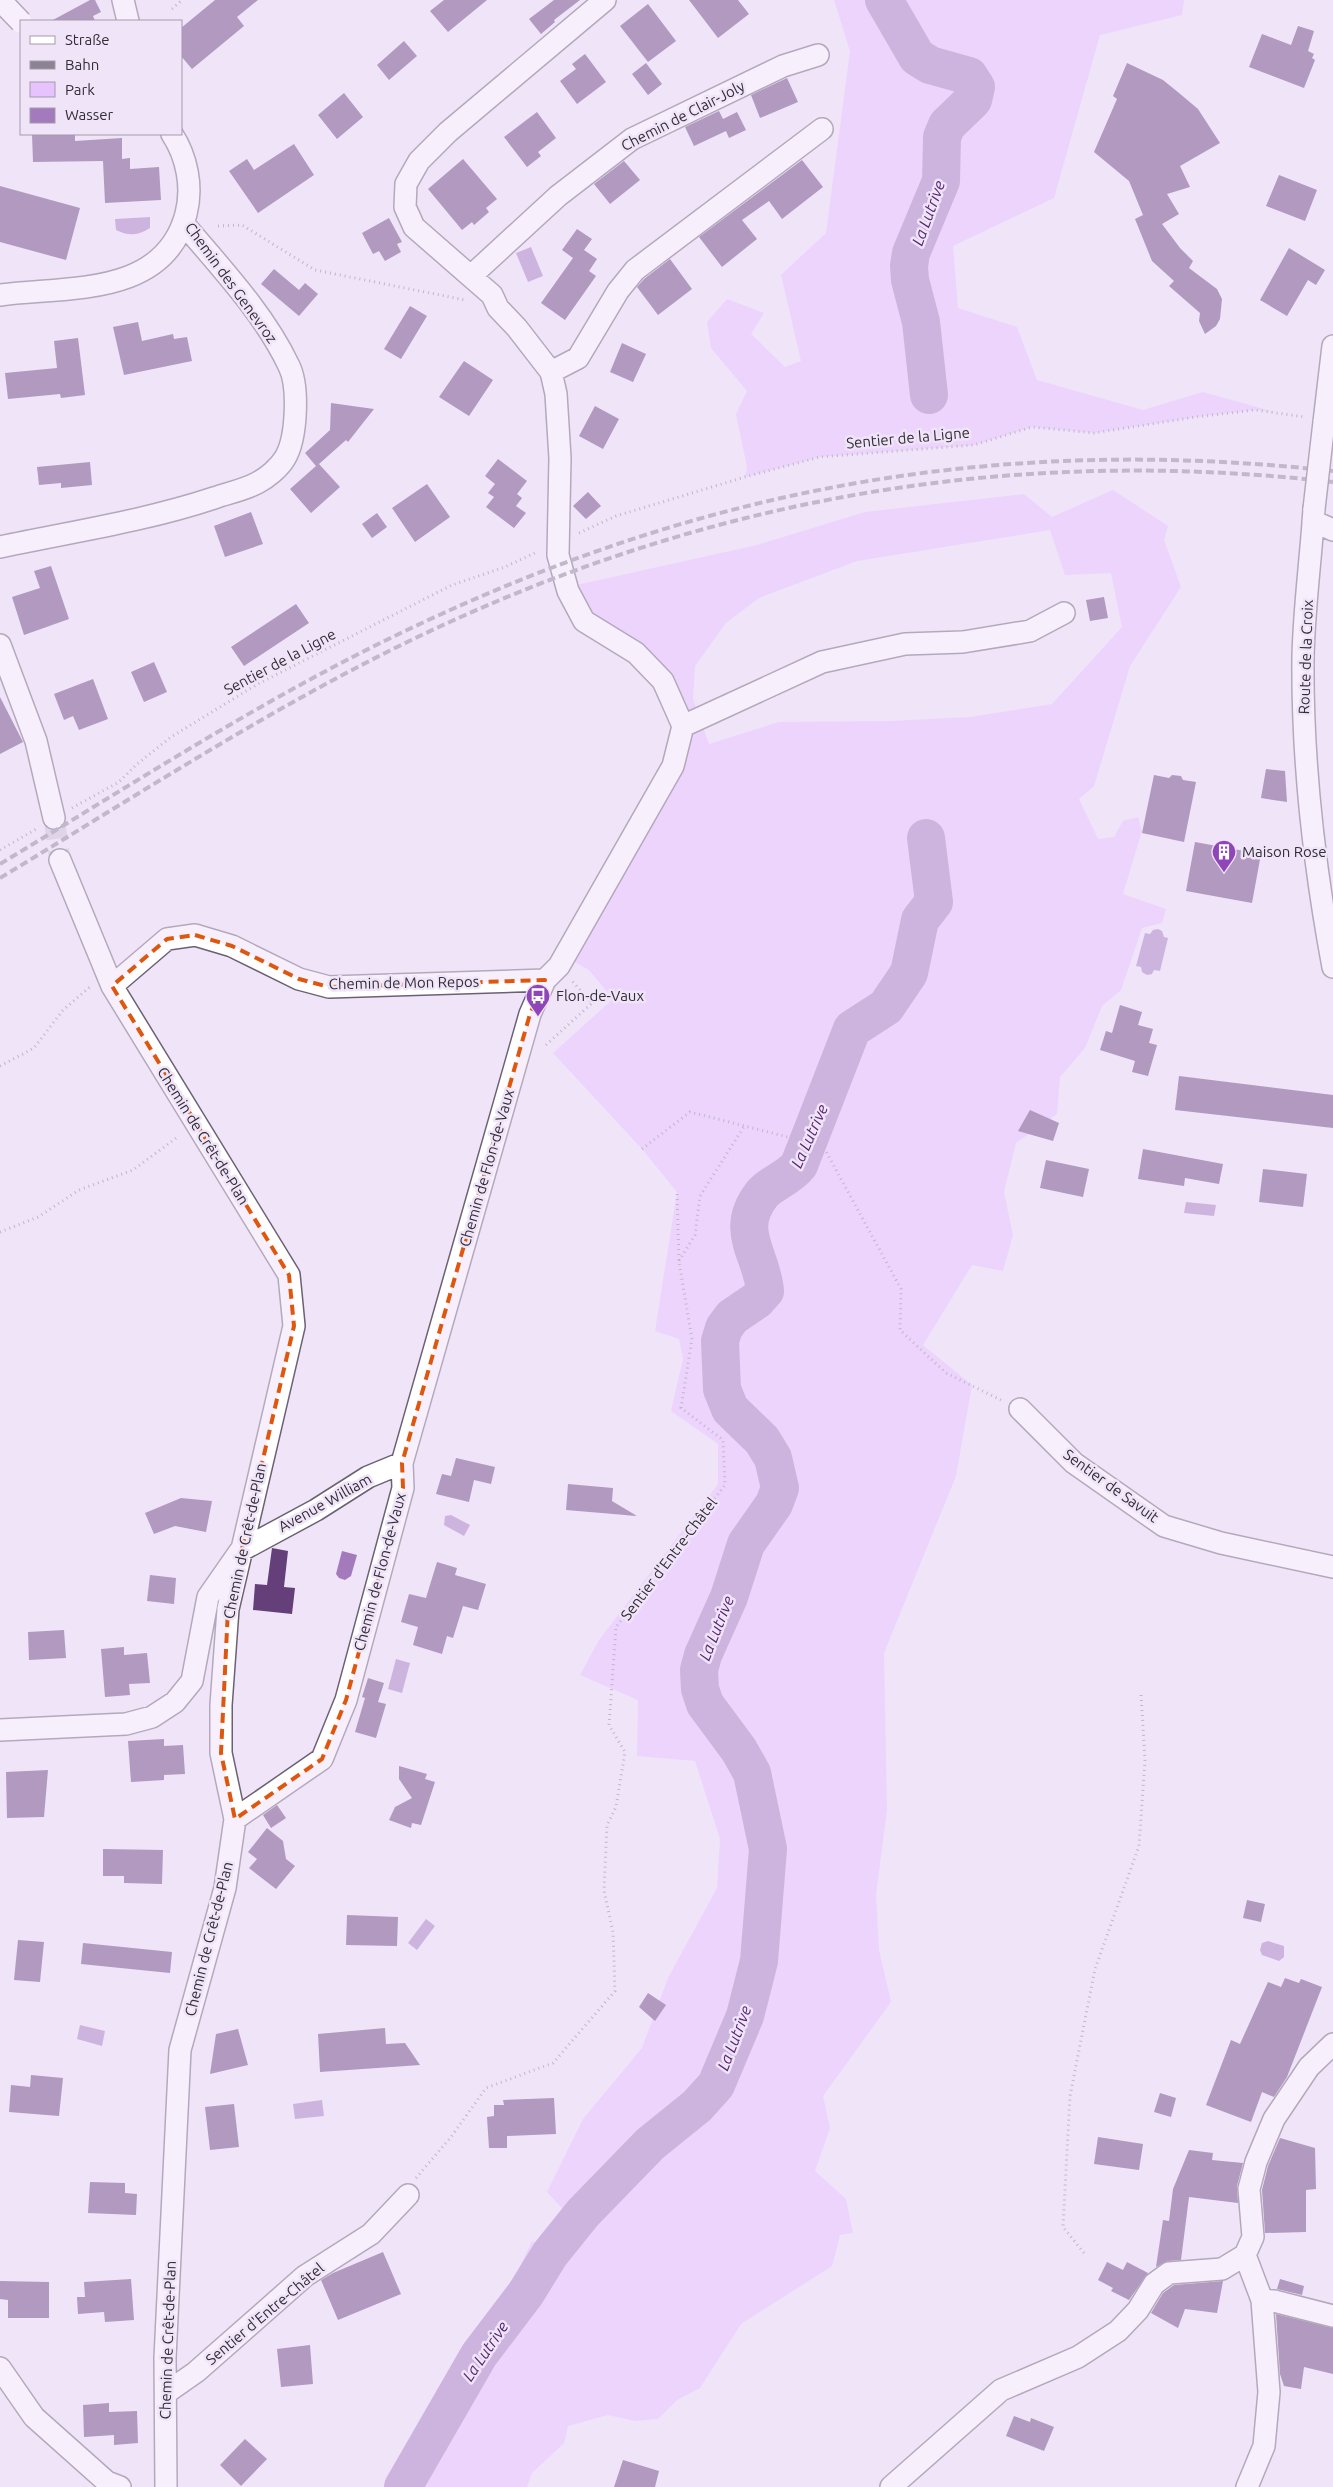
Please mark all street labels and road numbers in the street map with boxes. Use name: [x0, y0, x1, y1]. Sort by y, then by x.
street label: Chemin de Clair-Joly: [618, 77, 747, 154]
street label: Chemin des Genevroz: [182, 219, 281, 347]
street label: Sentier de la Ligne: [845, 424, 970, 451]
street label: Route de la Croix: [1295, 599, 1316, 715]
street label: Sentier de la Ligne: [221, 625, 338, 698]
street label: Chemin de Mon Repos: [329, 973, 479, 992]
street label: Chemin de Crêt-de-Plan: [154, 1064, 253, 1208]
street label: Chemin de Flon-de-Vaux: [456, 1087, 517, 1249]
street label: Sentier de Savuit: [1061, 1445, 1162, 1526]
street label: Chemin de Crêt-de-Plan: [220, 1462, 269, 1620]
street label: Avenue William: [275, 1470, 374, 1535]
street label: Chemin de Flon-de-Vaux: [350, 1490, 409, 1653]
street label: Sentier d'Entre-Châtel: [617, 1494, 720, 1623]
street label: Chemin de Crêt-de-Plan: [181, 1860, 236, 2018]
street label: Sentier d'Entre-Châtel: [202, 2259, 327, 2368]
street label: Chemin de Crêt-de-Plan: [156, 2260, 179, 2420]

